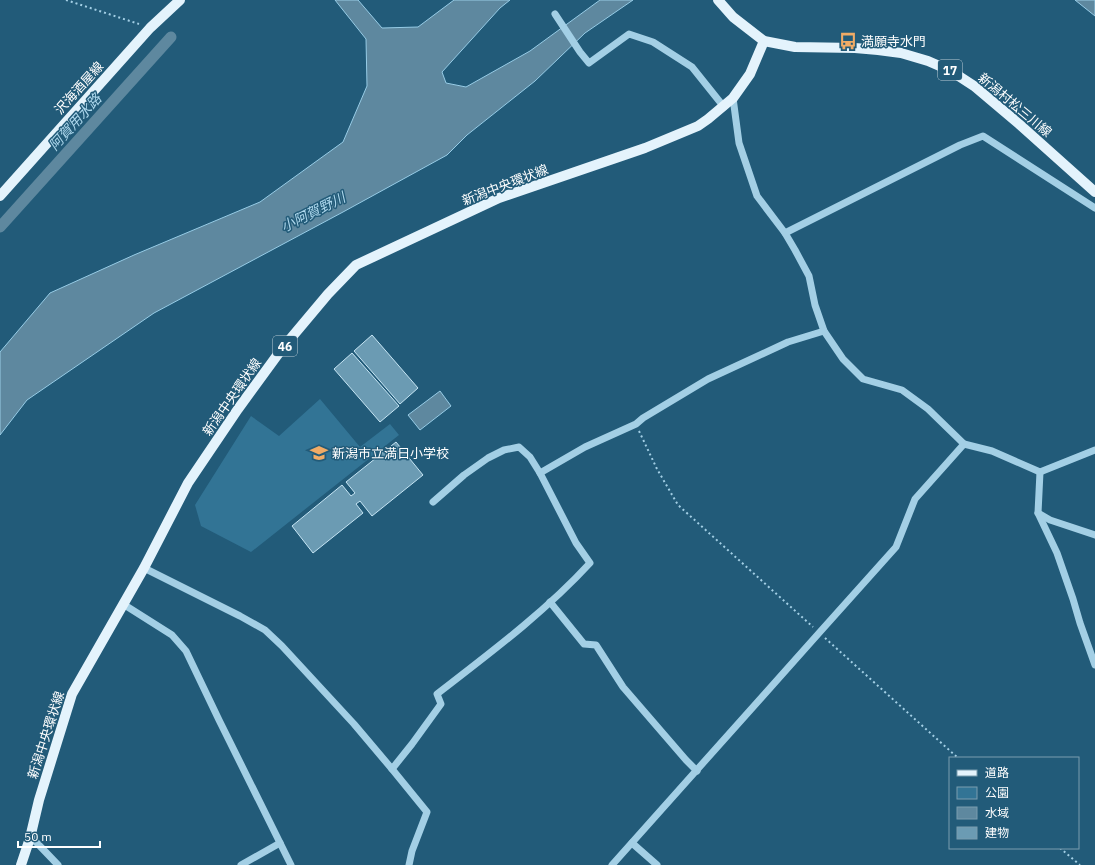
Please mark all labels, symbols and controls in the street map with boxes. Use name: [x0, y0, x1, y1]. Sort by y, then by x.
bus stop icon: 満願寺水門: [838, 31, 858, 51]
place label: 満願寺水門: [861, 33, 926, 50]
street label: 沢海酒屋線: [51, 58, 107, 118]
road number: 17: [938, 60, 962, 80]
street label: 新潟村松三川線: [975, 69, 1055, 141]
water label: 阿賀用水路: [45, 89, 106, 154]
street label: 新潟中央環状線: [459, 161, 551, 209]
water label: 小阿賀野川: [278, 187, 350, 236]
road number: 46: [273, 336, 297, 356]
street label: 新潟中央環状線: [199, 355, 265, 439]
school or university icon: 新潟市立満日小学校: [309, 443, 329, 463]
place label: 新潟市立満日小学校: [332, 445, 449, 462]
street label: 新潟中央環状線: [24, 689, 68, 781]
legend: [949, 757, 1079, 849]
text: 道路: [985, 765, 1009, 780]
text: 公園: [985, 785, 1009, 800]
text: 水域: [985, 805, 1009, 820]
scale bar: [18, 823, 100, 849]
text: 建物: [985, 825, 1009, 840]
text: 50 m: [24, 829, 52, 844]

